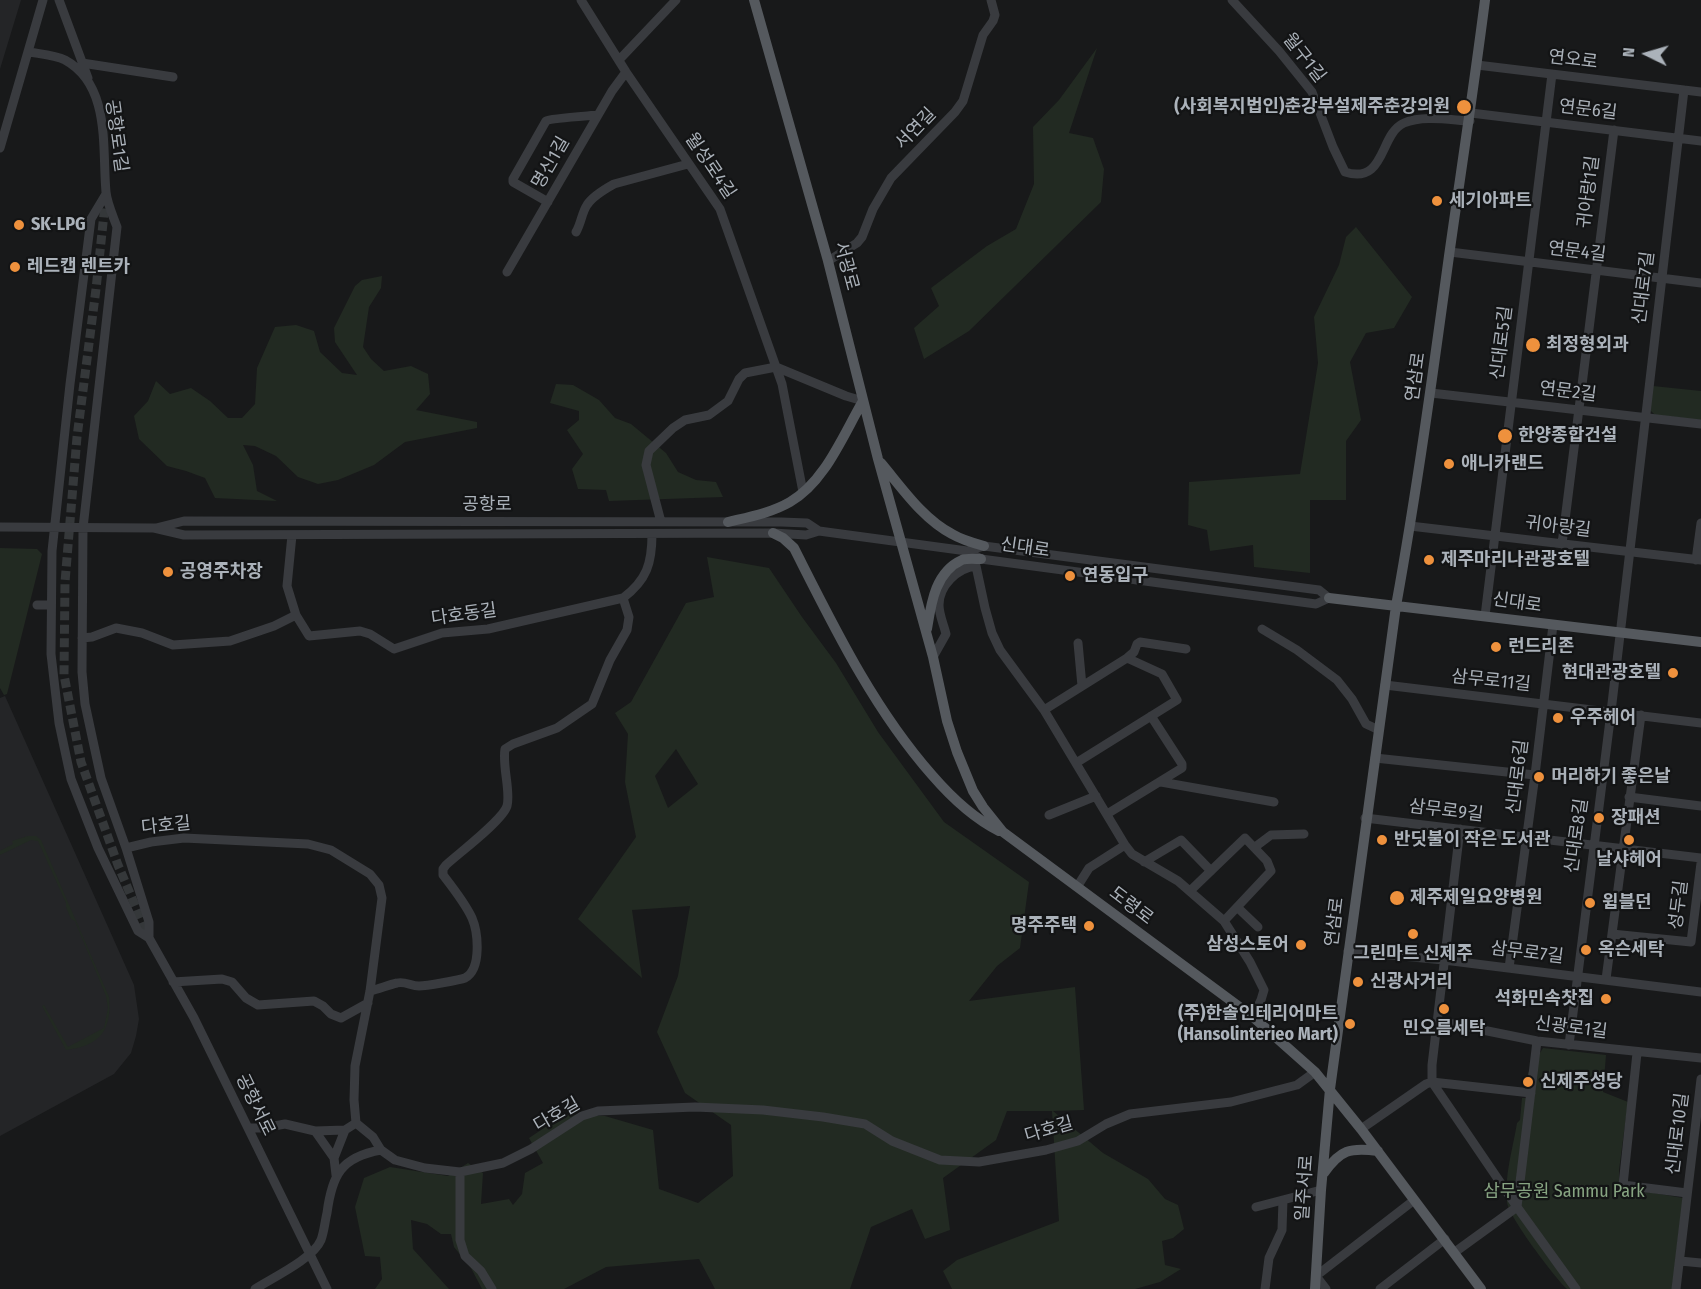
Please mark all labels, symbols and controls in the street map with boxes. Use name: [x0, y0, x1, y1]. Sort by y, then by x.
north arrow: [1617, 24, 1677, 84]
street label: 월구1길: [1278, 29, 1330, 87]
street label: 연오로: [1547, 46, 1599, 74]
text: N: [1619, 47, 1638, 58]
place label: (사회복지법인)춘강부설제주춘강의원: [1174, 96, 1450, 118]
street label: 연문6길: [1558, 96, 1618, 124]
street label: 공항로1길: [100, 98, 132, 174]
marker: (사회복지법인)춘강부설제주춘강의원: [1455, 98, 1473, 116]
street label: 서연길: [891, 104, 941, 154]
street label: 월성로4길: [680, 129, 740, 203]
street label: 명신1길: [527, 133, 575, 193]
street label: 귀아랑1길: [1574, 154, 1604, 230]
place label: 세기아파트: [1449, 190, 1532, 212]
marker: 세기아파트: [1430, 194, 1444, 208]
place label: SK-LPG: [31, 214, 86, 236]
marker: SK-LPG: [12, 218, 26, 232]
street label: 연문4길: [1547, 238, 1607, 266]
street label: 서광로: [829, 239, 863, 293]
street label: 신대로7길: [1629, 250, 1659, 326]
place label: 레드캡 렌트카: [27, 256, 130, 278]
marker: 레드캡 렌트카: [8, 260, 22, 274]
street label: 신대로5길: [1487, 305, 1517, 381]
place label: 최정형외과: [1546, 334, 1629, 356]
marker: 최정형외과: [1524, 336, 1542, 354]
street label: 연삼로: [1402, 351, 1430, 403]
street label: 연문2길: [1538, 378, 1598, 406]
place label: 한양종합건설: [1518, 425, 1617, 447]
marker: 한양종합건설: [1496, 427, 1514, 445]
place label: 애니카랜드: [1461, 453, 1544, 475]
marker: 애니카랜드: [1442, 457, 1456, 471]
street label: 공항로: [462, 494, 512, 516]
street label: 귀아랑길: [1524, 512, 1592, 542]
street label: 신대로: [999, 534, 1051, 562]
place label: 제주마리나관광호텔: [1441, 549, 1590, 571]
marker: 제주마리나관광호텔: [1422, 553, 1436, 567]
place label: 공영주차장: [180, 561, 263, 583]
marker: 공영주차장: [161, 565, 175, 579]
place label: 연동입구: [1082, 565, 1148, 587]
marker: 연동입구: [1063, 569, 1077, 583]
street label: 신대로: [1491, 589, 1543, 617]
street label: 다호동길: [430, 600, 498, 630]
place label: 런드리존: [1508, 636, 1574, 658]
marker: 런드리존: [1489, 640, 1503, 654]
place label: 현대관광호텔: [1562, 662, 1661, 684]
street label: 삼무로11길: [1450, 666, 1532, 696]
marker: 현대관광호텔: [1666, 666, 1680, 680]
place label: 우주헤어: [1570, 707, 1636, 729]
marker: 우주헤어: [1551, 711, 1565, 725]
street label: 신대로6길: [1503, 738, 1533, 816]
place label: 머리하기 좋은날: [1551, 766, 1671, 788]
marker: 머리하기 좋은날: [1532, 770, 1546, 784]
street label: 삼무로9길: [1407, 796, 1485, 826]
street label: 신대로8길: [1561, 797, 1593, 875]
place label: 장패션: [1611, 807, 1661, 829]
marker: 장패션: [1592, 811, 1606, 825]
street label: 다호길: [140, 813, 192, 839]
place label: 반딧불이 작은 도서관: [1394, 829, 1551, 851]
marker: 반딧불이 작은 도서관: [1375, 833, 1389, 847]
marker: 날샤헤어: [1622, 833, 1636, 847]
place label: 날샤헤어: [1596, 849, 1662, 871]
street label: 성두길: [1665, 879, 1693, 931]
street label: 도령로: [1105, 882, 1157, 930]
place label: 제주제일요양병원: [1410, 887, 1542, 909]
marker: 제주제일요양병원: [1388, 889, 1406, 907]
place label: 윔블던: [1602, 892, 1652, 914]
street label: 연삼로: [1321, 896, 1349, 948]
marker: 윔블던: [1583, 896, 1597, 910]
place label: 명주주택: [1011, 915, 1077, 937]
marker: 명주주택: [1082, 919, 1096, 933]
marker: 그린마트 신제주: [1406, 927, 1420, 941]
place label: 삼성스토어: [1206, 934, 1289, 956]
marker: 삼성스토어: [1294, 938, 1308, 952]
street label: 삼무로7길: [1489, 938, 1565, 968]
place label: 옥슨세탁: [1598, 939, 1664, 961]
place label: 그린마트 신제주: [1353, 943, 1473, 965]
marker: 옥슨세탁: [1579, 943, 1593, 957]
place label: 신광사거리: [1370, 971, 1453, 993]
marker: 신광사거리: [1351, 975, 1365, 989]
place label: 석화민속찻집: [1495, 988, 1594, 1010]
marker: 석화민속찻집: [1599, 992, 1613, 1006]
marker: 민오름세탁: [1437, 1002, 1451, 1016]
place label: (주)한솔인테리어마트 (Hansolinterieo Mart): [1178, 1003, 1338, 1046]
street label: 신광로1길: [1533, 1013, 1609, 1043]
marker: (주)한솔인테리어마트 (Hansolinterieo Mart): [1343, 1017, 1357, 1031]
place label: 민오름세탁: [1403, 1018, 1485, 1040]
street label: 공항서로: [231, 1070, 279, 1140]
place label: 신제주성당: [1540, 1071, 1623, 1093]
marker: 신제주성당: [1521, 1075, 1535, 1089]
street label: 신대로10길: [1662, 1092, 1694, 1176]
street label: 다호길: [530, 1093, 584, 1137]
street label: 다호길: [1022, 1113, 1076, 1147]
street label: 일주서로: [1292, 1154, 1318, 1222]
park label: 삼무공원 Sammu Park: [1483, 1181, 1645, 1203]

